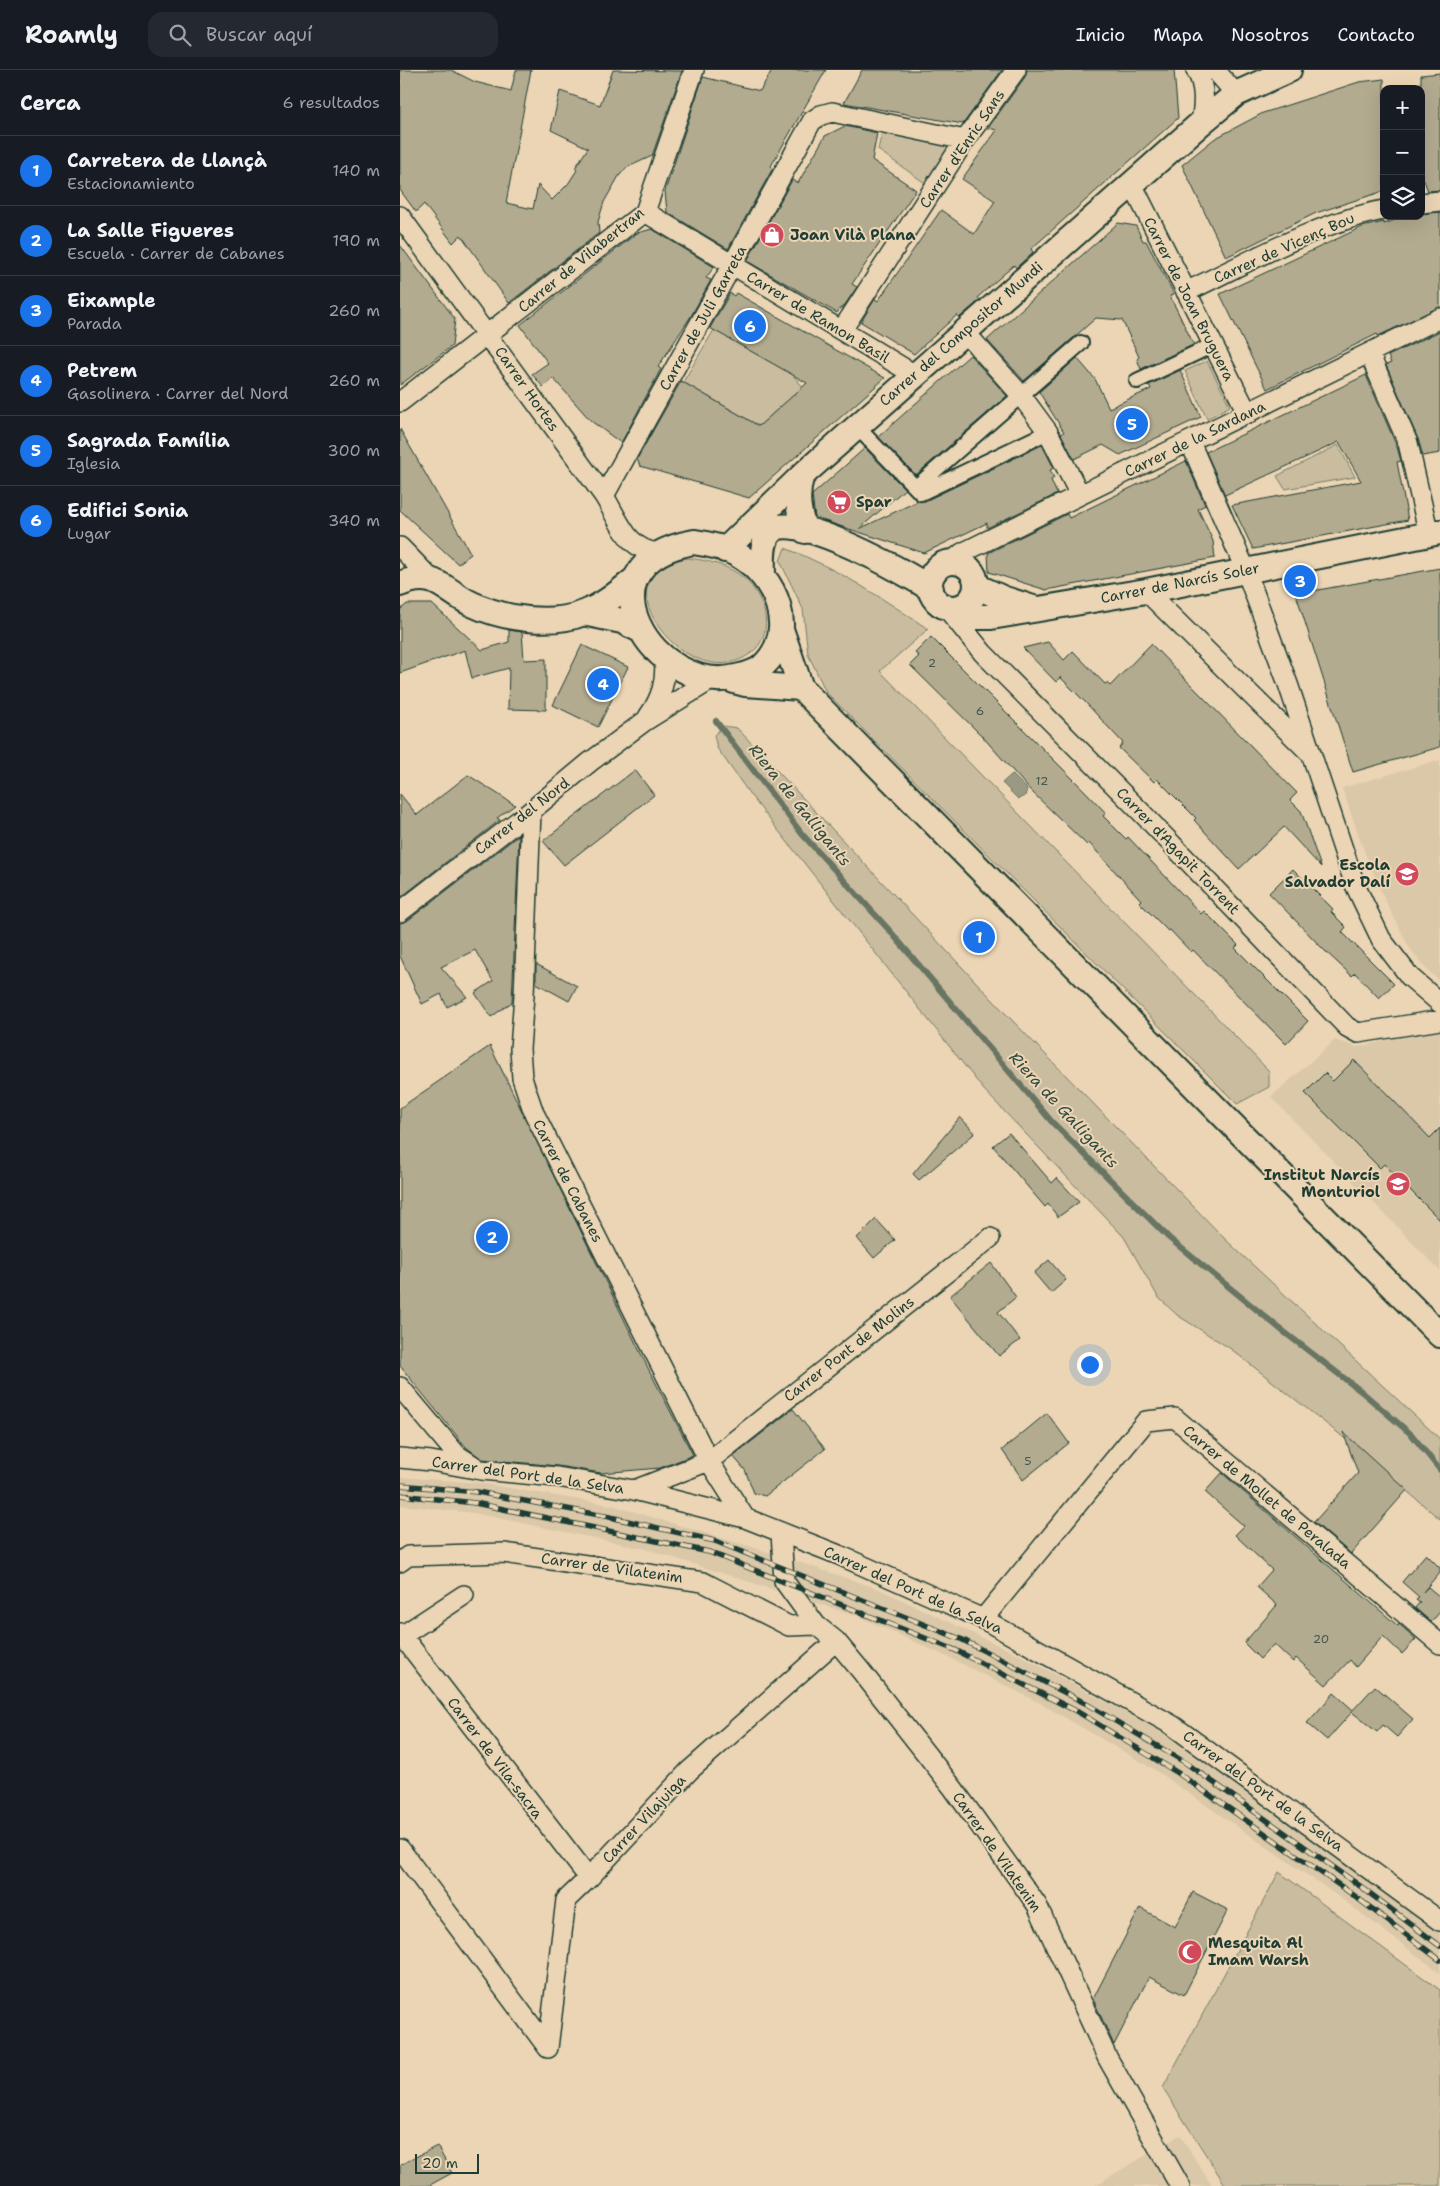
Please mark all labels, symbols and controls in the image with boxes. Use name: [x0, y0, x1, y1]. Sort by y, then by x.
search box: [148, 12, 498, 57]
text: Roamly: [25, 19, 118, 51]
icon: search: [166, 21, 194, 49]
text: Buscar aquí: [206, 22, 312, 47]
text: Inicio: [1076, 23, 1125, 47]
text: Mapa: [1153, 23, 1203, 47]
text: Nosotros: [1231, 23, 1309, 47]
text: Contacto: [1337, 23, 1415, 47]
map controls: [1380, 85, 1425, 220]
button: +: [1380, 85, 1425, 130]
street label: Carrer d'Enric Sans: [915, 86, 1009, 212]
text: Cerca: [20, 89, 81, 117]
text: 6 resultados: [282, 92, 380, 113]
button: −: [1380, 130, 1425, 175]
text: Carretera de Llançà: [67, 148, 267, 173]
text: 1: [32, 160, 40, 181]
text: 140 m: [333, 160, 380, 181]
text: Estacionamiento: [67, 173, 195, 194]
button: layers: [1380, 175, 1425, 220]
street label: Carrer de Vilabertran: [514, 203, 648, 317]
street label: Carrer de Vicenç Bou: [1210, 208, 1358, 288]
street label: Carrer de Joan Bruguera: [1139, 214, 1239, 385]
text: La Salle Figueres: [67, 218, 234, 243]
shop icon: Joan Vilà Plana: [759, 222, 785, 248]
place label: Joan Vilà Plana: [790, 225, 916, 245]
text: 2: [30, 230, 42, 251]
text: 190 m: [333, 230, 380, 251]
street label: Carrer de Juli Garreta: [655, 241, 752, 394]
text: Escuela · Carrer de Cabanes: [67, 243, 285, 264]
street label: Carrer del Compositor Mundi: [875, 257, 1047, 411]
street label: Carrer de Ramon Basil: [743, 266, 894, 368]
text: Eixample: [67, 288, 156, 313]
text: 3: [30, 300, 42, 321]
text: 260 m: [328, 300, 380, 321]
pin: 6: [734, 307, 766, 345]
text: Parada: [67, 313, 122, 334]
street label: Carrer Hortes: [490, 342, 564, 436]
text: Petrem: [67, 358, 137, 383]
text: 4: [30, 370, 42, 391]
text: 260 m: [328, 370, 380, 391]
text: Gasolinera · Carrer del Nord: [67, 383, 288, 404]
street label: Carrer de la Sardana: [1121, 396, 1269, 482]
pin: 5: [1116, 405, 1148, 443]
text: Sagrada Família: [67, 428, 230, 453]
text: 5: [31, 440, 41, 461]
text: 300 m: [328, 440, 380, 461]
text: Iglesia: [67, 453, 120, 474]
supermarket icon: Spar: [826, 489, 852, 515]
place label: Spar: [856, 492, 892, 512]
text: Edifici Sonia: [67, 498, 188, 523]
text: 6: [30, 510, 42, 531]
text: 340 m: [328, 510, 380, 531]
text: Lugar: [67, 523, 111, 544]
street label: Carrer de Narcís Soler: [1099, 558, 1261, 608]
pin: 3: [1284, 562, 1316, 600]
house number: 2: [928, 655, 936, 671]
pin: 4: [587, 665, 619, 703]
house number: 6: [976, 703, 984, 719]
water label: Riera de Galligants: [744, 739, 856, 871]
street label: Carrer del Nord: [471, 772, 574, 859]
house number: 12: [1036, 773, 1048, 789]
street label: Carrer d'Agapit Torrent: [1112, 783, 1244, 919]
place label: Escola Salvador Dalí: [1285, 855, 1391, 892]
school or university icon: Escola Salvador Dalí: [1394, 861, 1420, 887]
pin: 1: [963, 918, 995, 956]
water label: Riera de Galligants: [1005, 1047, 1124, 1173]
street label: Carrer de Cabanes: [528, 1116, 608, 1246]
place label: Institut Narcís Monturiol: [1264, 1165, 1380, 1202]
school or university icon: Institut Narcís Monturiol: [1385, 1171, 1411, 1197]
pin: 2: [476, 1218, 508, 1256]
street label: Carrer Pont de Molins: [780, 1292, 918, 1406]
your location: [1077, 1352, 1103, 1378]
street label: Carrer de Mollet de Peralada: [1179, 1421, 1356, 1574]
street label: Carrer del Port de la Selva: [431, 1452, 626, 1498]
house number: 5: [1024, 1453, 1032, 1469]
street label: Carrer del Port de la Selva: [820, 1541, 1006, 1639]
street label: Carrer de Vilatenim: [540, 1548, 684, 1588]
house number: 20: [1313, 1631, 1329, 1647]
street label: Carrer de Vila-sacra: [443, 1693, 548, 1823]
street label: Carrer del Port de la Selva: [1179, 1726, 1348, 1856]
street label: Carrer Vilajuiga: [598, 1770, 691, 1868]
street label: Carrer de Vilatenim: [948, 1788, 1046, 1916]
place label: Mesquita Al Imam Warsh: [1208, 1933, 1309, 1970]
mosque icon: Mesquita Al Imam Warsh: [1177, 1939, 1203, 1965]
scale bar: [415, 2151, 479, 2174]
text: 20 m: [422, 2154, 458, 2172]

